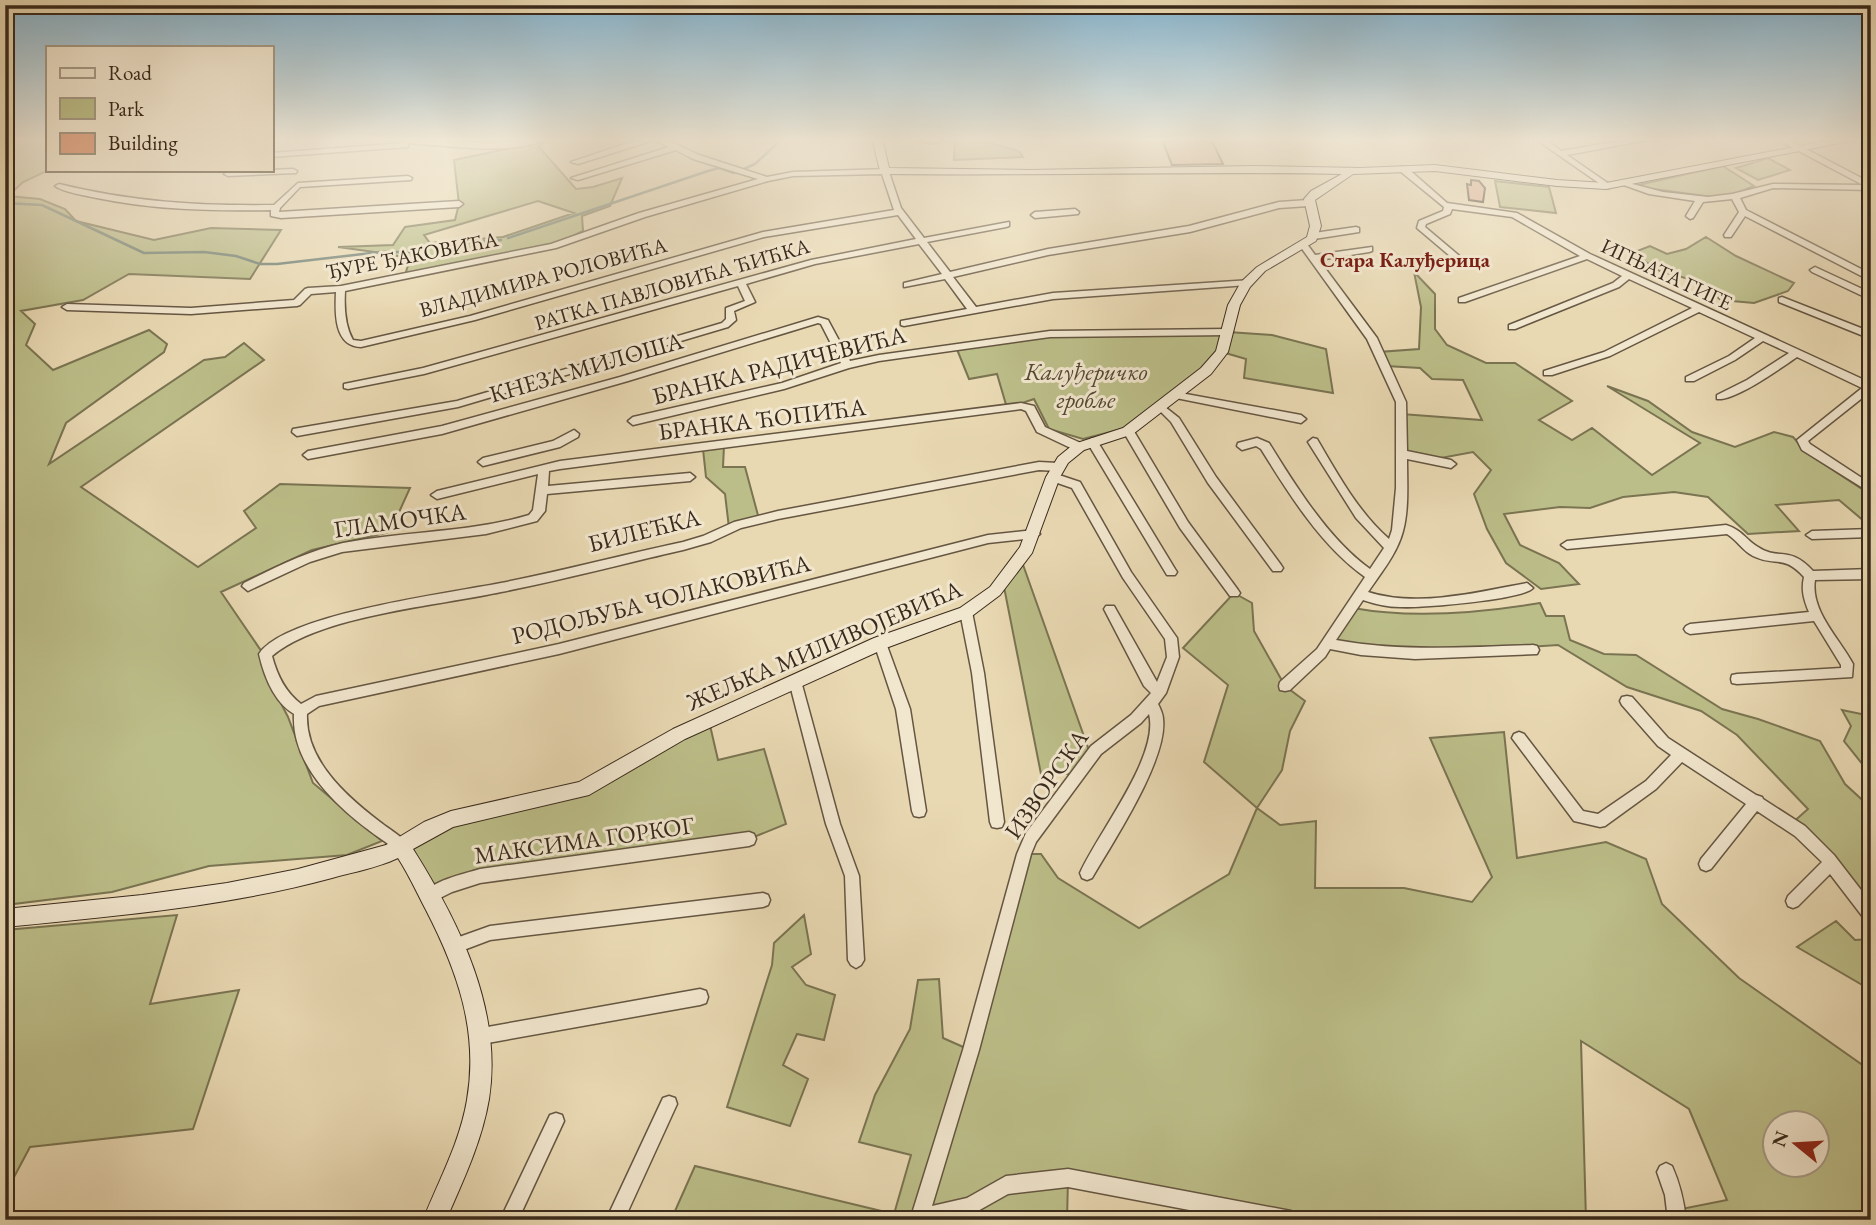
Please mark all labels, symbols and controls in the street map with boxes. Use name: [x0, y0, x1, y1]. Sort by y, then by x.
legend: [46, 46, 273, 172]
text: Road: [108, 59, 152, 86]
text: Park: [108, 95, 145, 122]
text: Building: [108, 129, 178, 156]
street label: ЂУРЕ ЂАКОВИЋА: [324, 225, 501, 285]
street label: ВЛАДИМИРА РОЛОВИЋА: [416, 231, 670, 323]
street label: РАТКА ПАВЛОВИЋА ЋИЋКА: [531, 232, 813, 336]
street label: ИГЊАТА ГИГЕ: [1597, 232, 1737, 316]
district label: Стара Калуђерица: [1320, 246, 1491, 273]
street label: БРАНКА РАДИЧЕВИЋА: [649, 318, 909, 412]
street label: КНЕЗА МИЛОША: [486, 324, 687, 409]
park label: Калуђеричко гробље: [1023, 356, 1148, 415]
street label: БРАНКА ЋОПИЋА: [656, 391, 868, 447]
street label: ГЛАМОЧКА: [332, 495, 468, 545]
street label: БИЛЕЋКА: [585, 501, 704, 559]
street label: РОДОЉУБА ЧОЛАКОВИЋА: [509, 547, 814, 651]
street label: ЖЕЉКА МИЛИВОЈЕВИЋА: [681, 573, 967, 718]
street label: ИЗВОРСКА: [997, 723, 1095, 845]
street label: МАКСИМА ГОРКОГ: [472, 809, 696, 871]
north arrow: [1760, 1110, 1830, 1180]
text: N: [1766, 1127, 1795, 1150]

